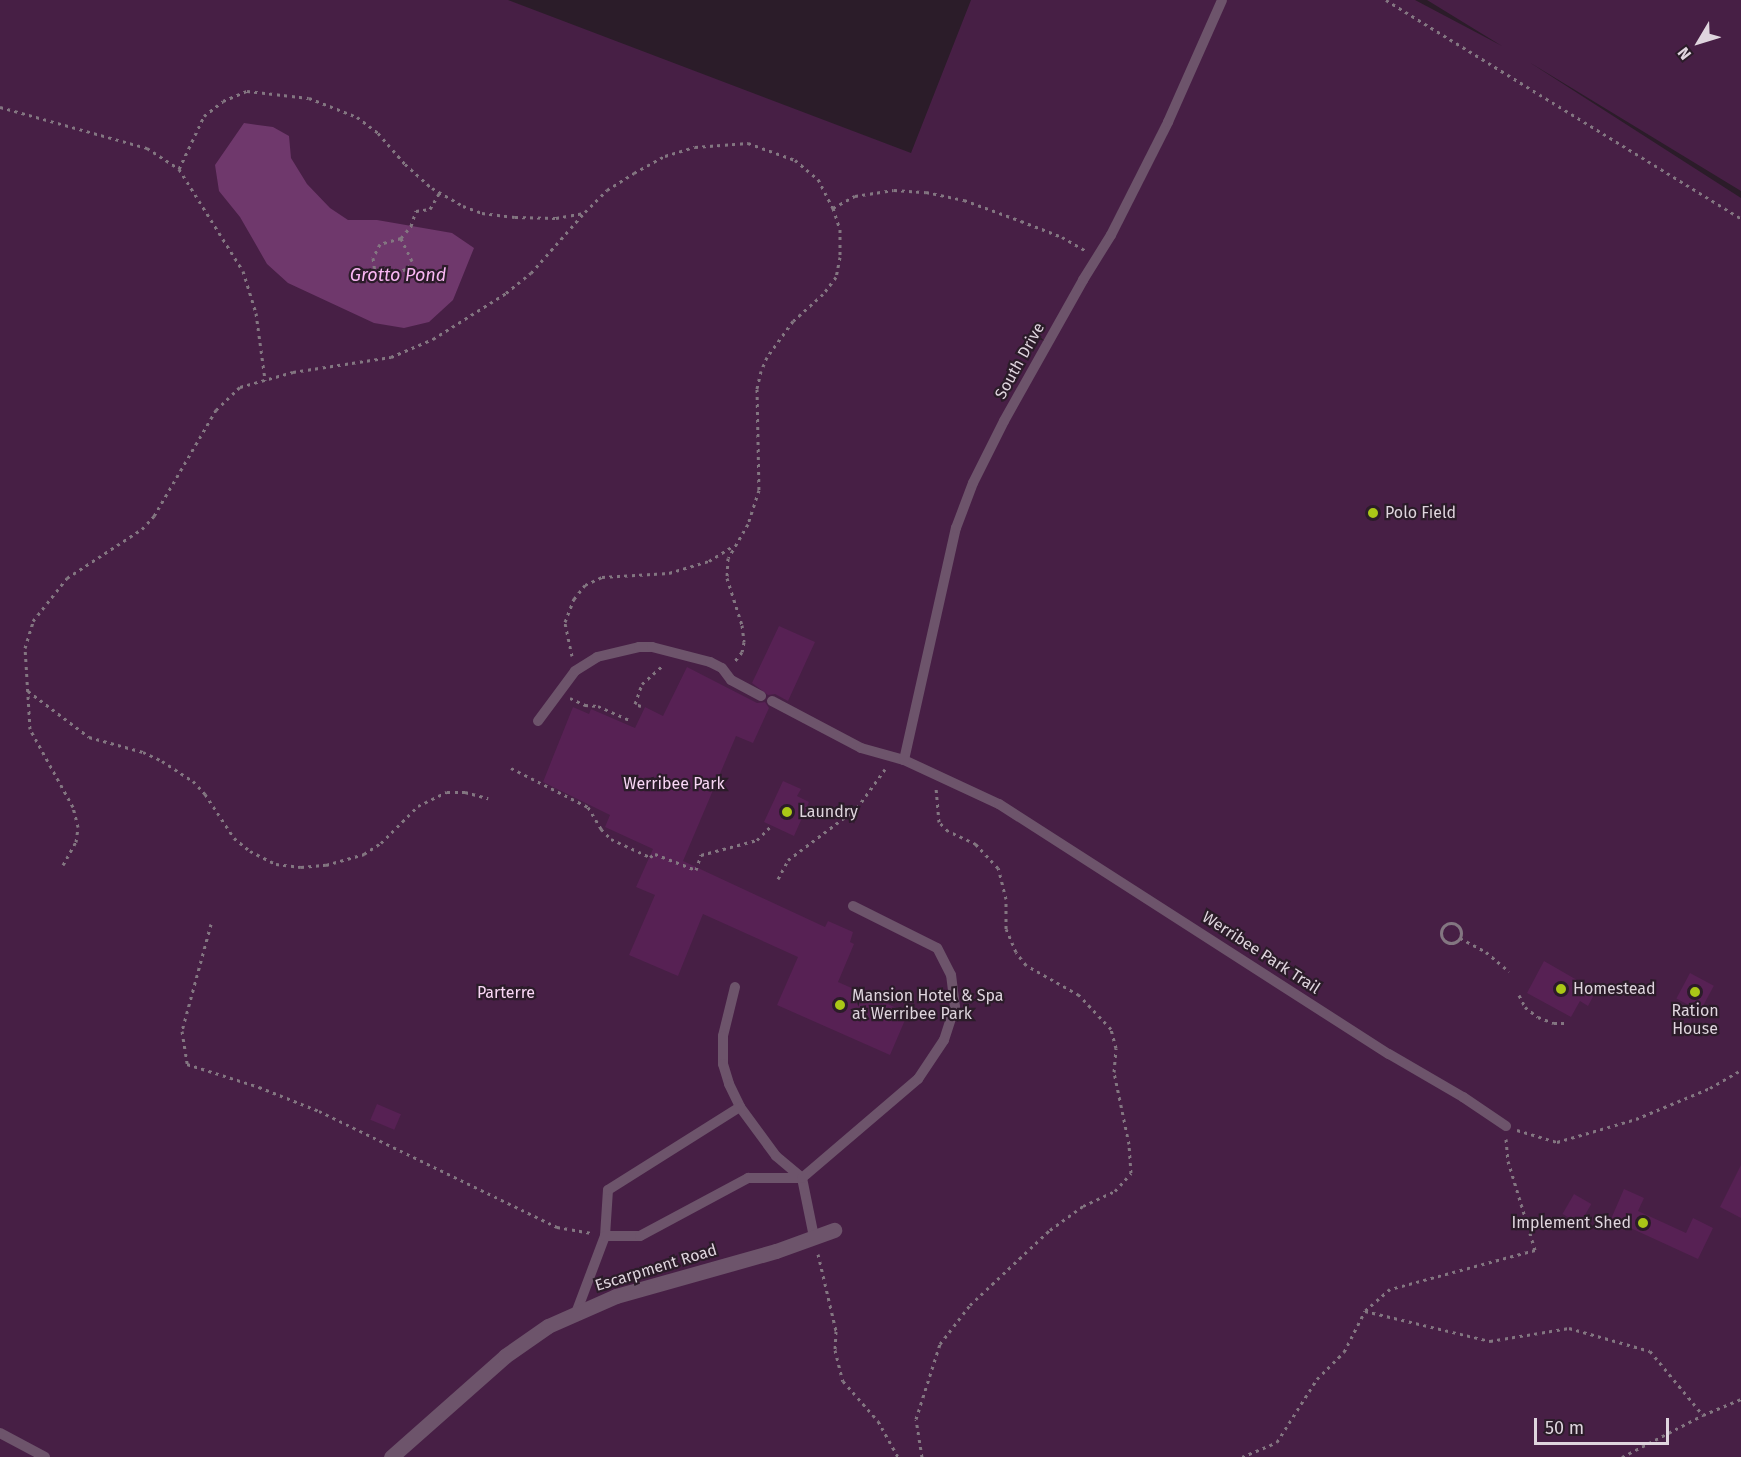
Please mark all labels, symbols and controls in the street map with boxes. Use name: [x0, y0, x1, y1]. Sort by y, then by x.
north arrow: [1669, 12, 1729, 72]
text: N: [1674, 43, 1695, 63]
water label: Grotto Pond: [350, 264, 446, 286]
street label: South Drive: [991, 319, 1049, 403]
place label: Polo Field: [1385, 503, 1456, 523]
marker: Polo Field: [1366, 506, 1380, 520]
park label: Werribee Park: [623, 774, 725, 794]
place label: Laundry: [799, 802, 858, 822]
marker: Laundry: [780, 805, 794, 819]
street label: Werribee Park Trail: [1198, 908, 1324, 998]
place label: Homestead: [1573, 979, 1655, 999]
marker: Homestead: [1554, 982, 1568, 996]
park label: Parterre: [477, 983, 535, 1003]
marker: Ration House: [1688, 985, 1702, 999]
place label: Mansion Hotel & Spa at Werribee Park: [852, 986, 1004, 1024]
marker: Mansion Hotel & Spa at Werribee Park: [833, 998, 847, 1012]
place label: Ration House: [1671, 1001, 1719, 1039]
place label: Implement Shed: [1512, 1213, 1631, 1233]
marker: Implement Shed: [1636, 1216, 1650, 1230]
street label: Escarpment Road: [593, 1240, 719, 1296]
scale bar: [1537, 1406, 1672, 1444]
text: 50 m: [1545, 1417, 1584, 1439]

